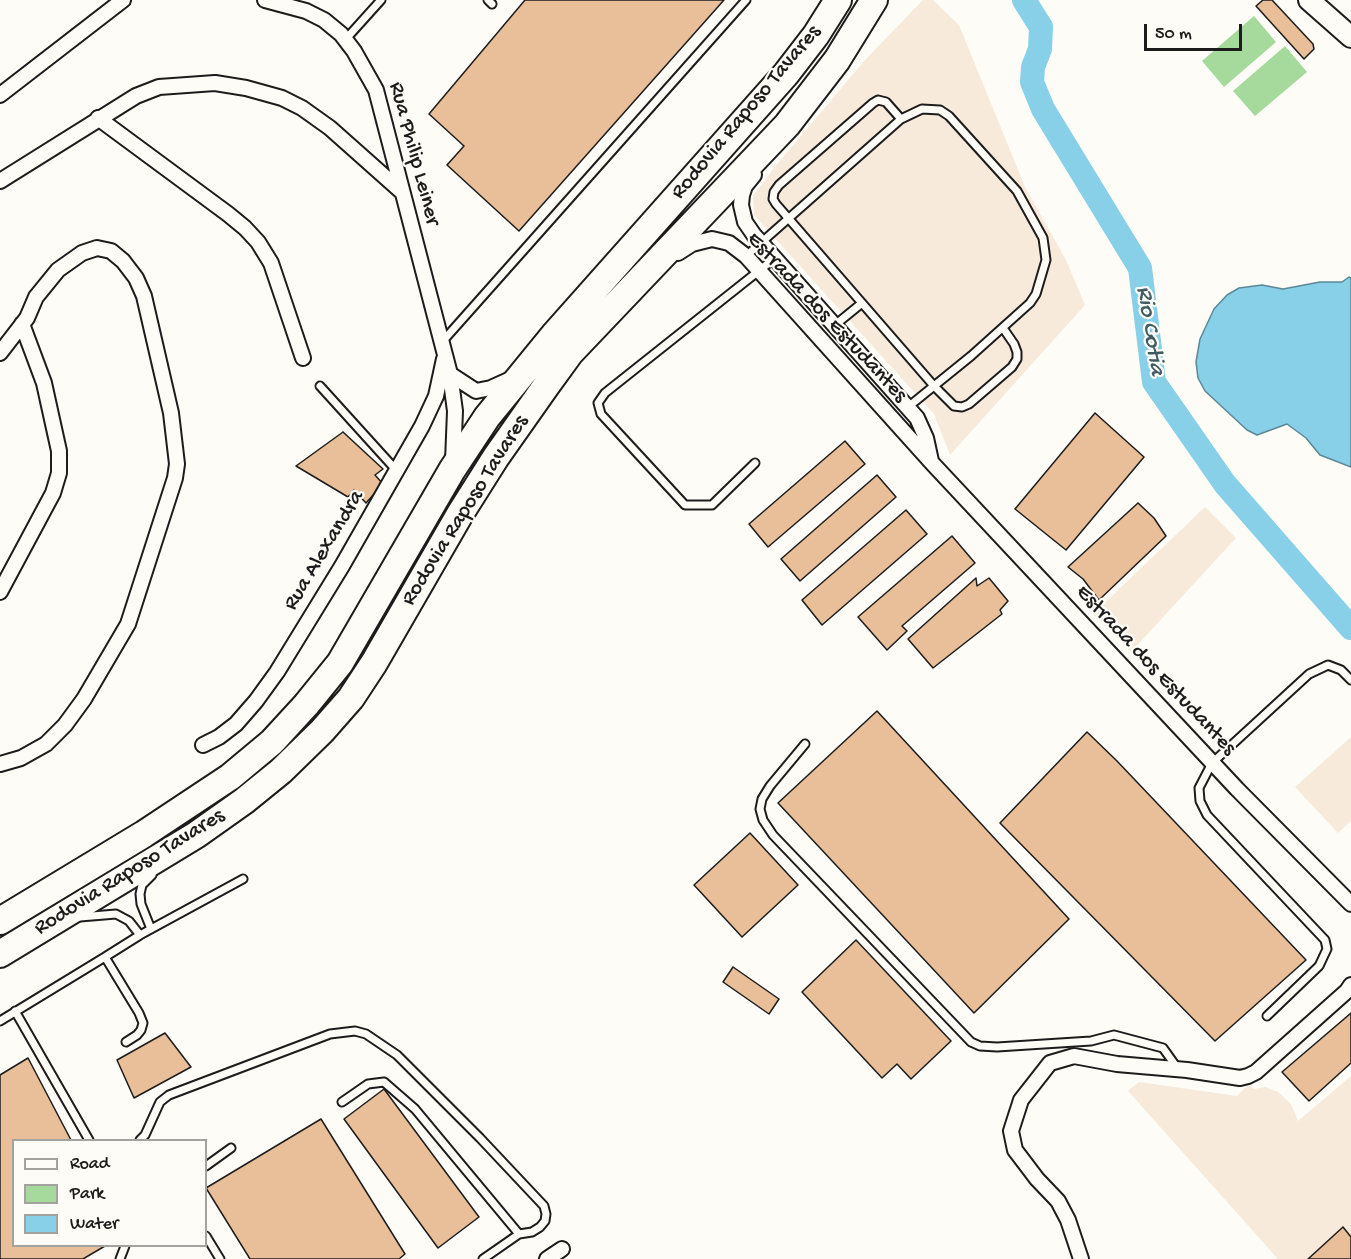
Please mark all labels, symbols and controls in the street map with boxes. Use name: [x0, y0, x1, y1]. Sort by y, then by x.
scale bar: [1147, 12, 1244, 50]
street label: Rodovia Raposo Tavares: [666, 20, 828, 206]
text: 50 m: [1155, 24, 1192, 45]
street label: Rua Philip Leiner: [381, 79, 445, 229]
street label: Estrada dos Estudantes: [740, 227, 912, 409]
water label: Rio Cotia: [1128, 284, 1170, 378]
street label: Rodovia Raposo Tavares: [397, 411, 535, 611]
street label: Rua Alexandra: [279, 486, 371, 616]
street label: Estrada dos Estudantes: [1069, 580, 1241, 762]
street label: Rodovia Raposo Tavares: [30, 804, 230, 942]
legend: [12, 1139, 207, 1247]
text: Road: [70, 1154, 109, 1175]
text: Park: [70, 1184, 104, 1205]
text: Water: [70, 1214, 118, 1235]

